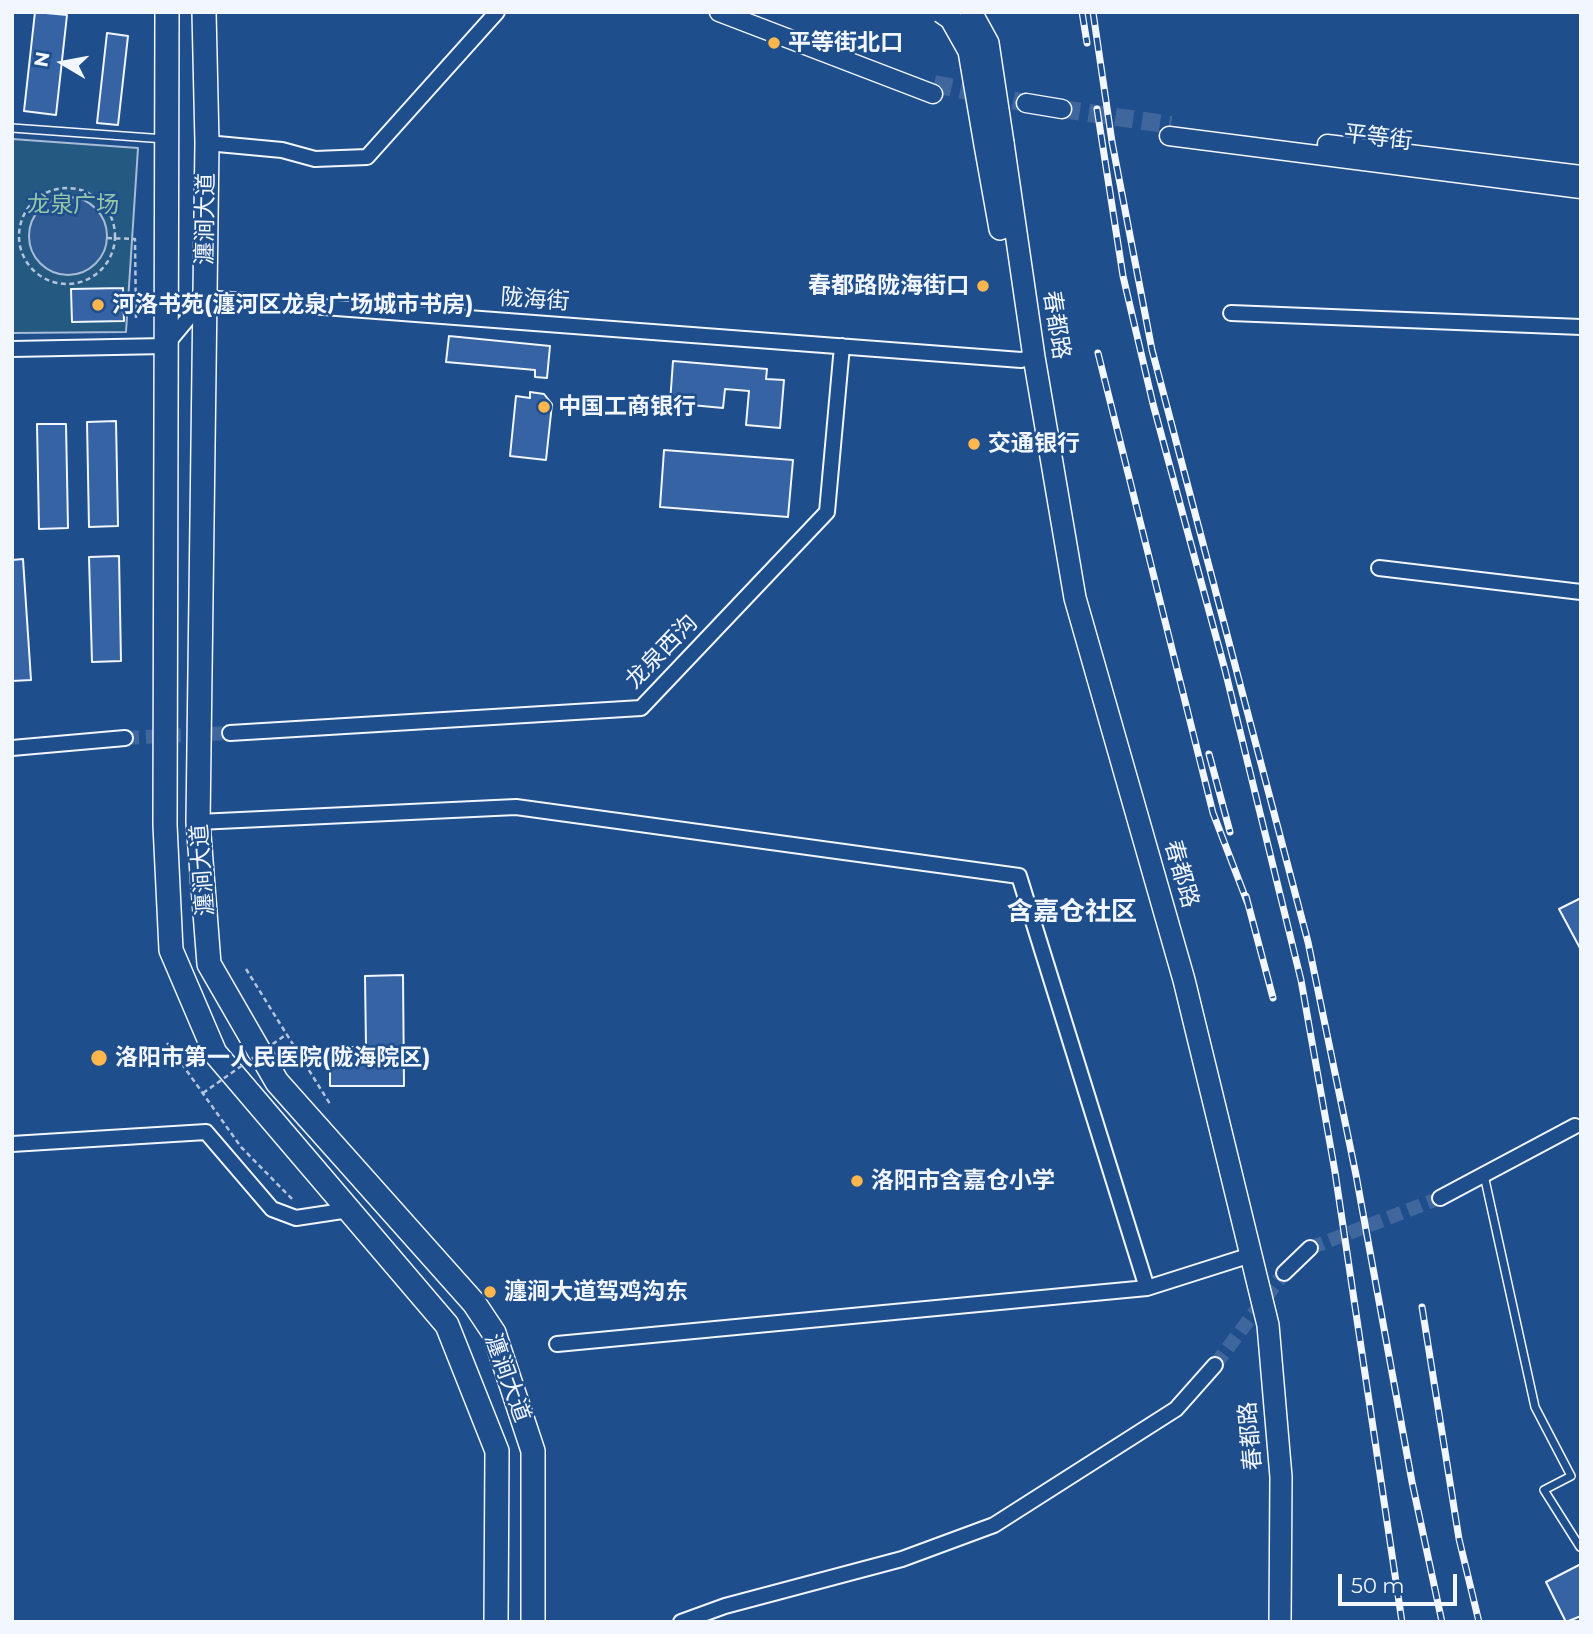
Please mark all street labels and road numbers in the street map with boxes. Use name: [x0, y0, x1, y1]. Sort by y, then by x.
street label: 平等街: [1342, 120, 1414, 156]
street label: 瀍涧大道: [191, 173, 221, 265]
street label: 陇海街: [500, 284, 570, 316]
street label: 春都路: [1037, 289, 1075, 361]
street label: 龙泉西沟: [620, 609, 704, 695]
street label: 瀍涧大道: [186, 823, 220, 917]
street label: 春都路: [1158, 837, 1204, 911]
street label: 瀍涧大道: [478, 1330, 536, 1426]
street label: 春都路: [1234, 1400, 1268, 1472]

